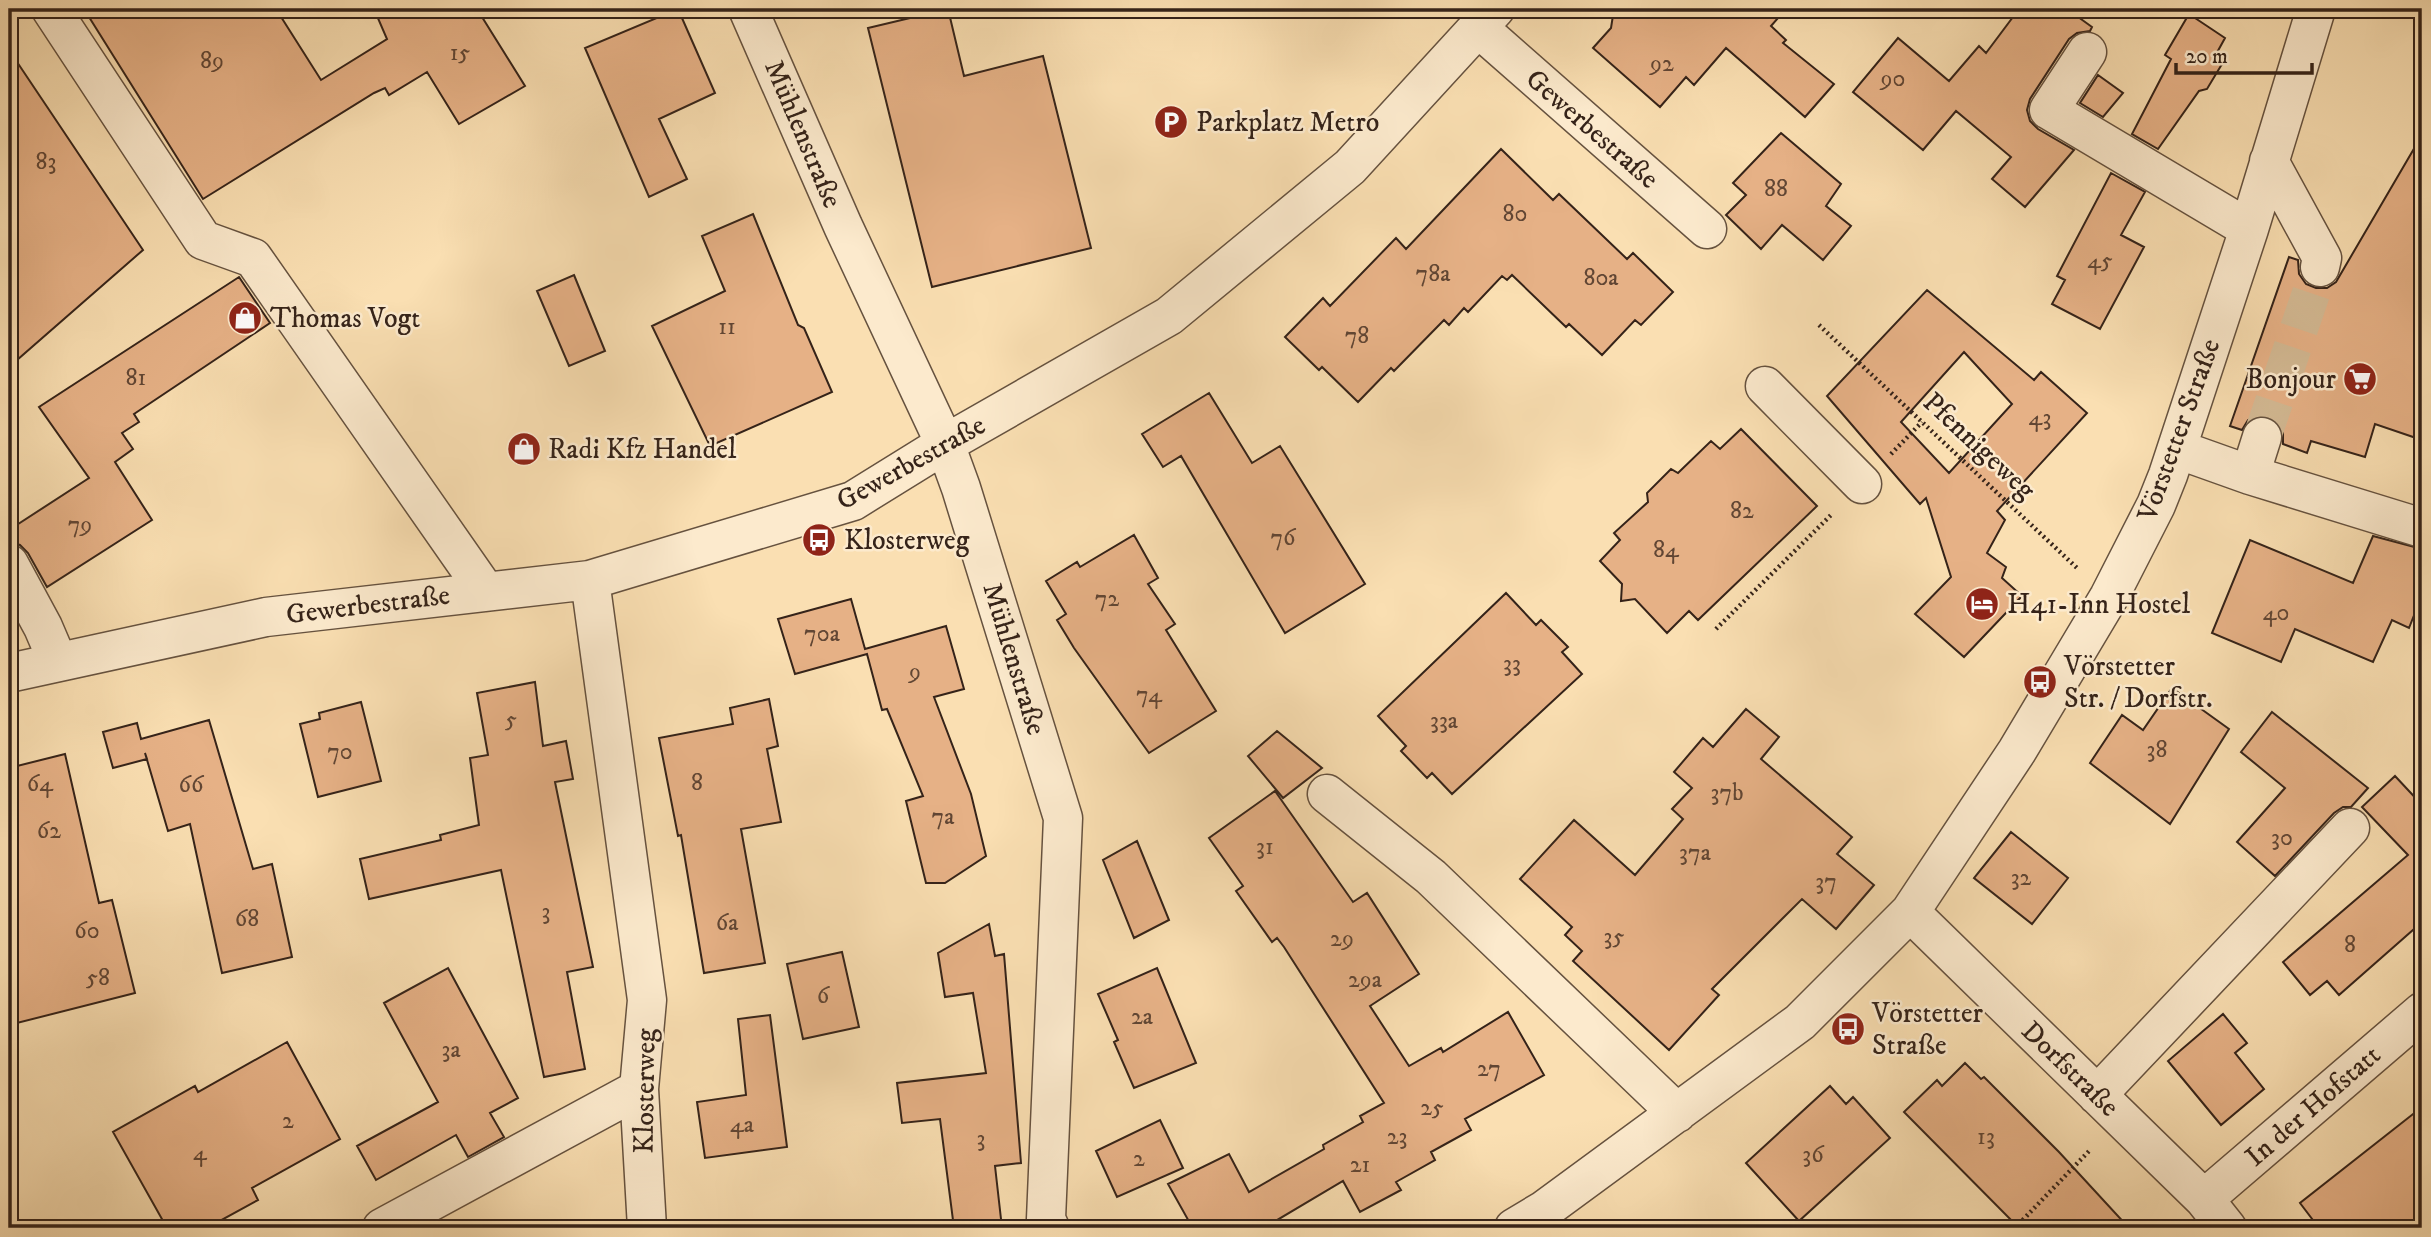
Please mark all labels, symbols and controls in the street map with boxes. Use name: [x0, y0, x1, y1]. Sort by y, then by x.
scale bar: [2176, 32, 2312, 76]
house number: 15: [450, 38, 470, 68]
text: 20 m: [2186, 44, 2228, 70]
house number: 89: [200, 46, 224, 76]
house number: 92: [1649, 49, 1674, 79]
street label: Mühlenstraße: [756, 55, 850, 213]
street label: Gewerbestraße: [1518, 62, 1666, 196]
house number: 90: [1880, 64, 1905, 94]
parking icon: Parkplatz Metro: [1152, 103, 1190, 141]
place label: Parkplatz Metro: [1196, 105, 1379, 140]
house number: 83: [36, 147, 56, 177]
house number: 88: [1764, 174, 1788, 204]
house number: 80: [1503, 199, 1527, 229]
house number: 45: [2087, 246, 2113, 276]
house number: 78a: [1416, 259, 1451, 289]
house number: 80a: [1583, 263, 1619, 293]
shop icon: Thomas Vogt: [226, 299, 264, 337]
place label: Thomas Vogt: [270, 301, 420, 336]
house number: 11: [718, 312, 736, 342]
house number: 78: [1345, 321, 1369, 351]
street label: Vörstetter Straße: [2129, 334, 2228, 527]
supermarket icon: Bonjour: [2341, 360, 2379, 398]
place label: Bonjour: [2246, 362, 2337, 397]
house number: 81: [126, 363, 146, 393]
street label: Pfennigeweg: [1915, 385, 2043, 507]
house number: 43: [2029, 403, 2051, 433]
street label: Gewerbestraße: [830, 408, 992, 518]
shop icon: Radi Kfz Handel: [505, 430, 543, 468]
place label: Radi Kfz Handel: [548, 432, 737, 467]
house number: 82: [1730, 496, 1754, 526]
house number: 79: [68, 510, 92, 540]
bus stop icon: Klosterweg: [800, 521, 838, 559]
place label: Klosterweg: [844, 523, 970, 558]
house number: 76: [1270, 523, 1297, 553]
house number: 84: [1653, 535, 1680, 565]
street label: Gewerbestraße: [284, 578, 452, 632]
street label: Mühlenstraße: [974, 579, 1054, 739]
house number: 72: [1095, 584, 1119, 614]
hotel icon: H41-Inn Hostel: [1963, 585, 2001, 623]
place label: H41-Inn Hostel: [2007, 587, 2191, 622]
house number: 40: [2263, 598, 2289, 628]
house number: 70a: [804, 619, 841, 649]
house number: 33: [1503, 649, 1521, 679]
place label: Vörstetter Str. / Dorfstr.: [2063, 649, 2213, 716]
house number: 9: [908, 657, 921, 687]
bus stop icon: Vörstetter Str. / Dorfstr.: [2021, 663, 2059, 701]
house number: 74: [1136, 680, 1163, 710]
house number: 5: [505, 705, 517, 735]
house number: 33a: [1430, 706, 1459, 736]
house number: 38: [2147, 735, 2167, 765]
house number: 70: [327, 737, 353, 767]
house number: 8: [691, 768, 703, 798]
house number: 64: [27, 769, 54, 799]
house number: 66: [179, 770, 205, 800]
house number: 37b: [1711, 778, 1743, 808]
house number: 7a: [932, 802, 955, 832]
house number: 62: [37, 816, 61, 846]
house number: 30: [2271, 823, 2293, 853]
house number: 31: [1256, 832, 1274, 862]
house number: 37a: [1679, 838, 1712, 868]
house number: 32: [2011, 863, 2032, 893]
house number: 37: [1815, 867, 1837, 897]
house number: 3: [542, 897, 550, 927]
house number: 68: [235, 904, 259, 934]
house number: 6a: [716, 908, 739, 938]
house number: 60: [74, 916, 100, 946]
house number: 35: [1604, 922, 1625, 952]
house number: 29: [1330, 924, 1354, 954]
house number: 8: [2344, 930, 2356, 960]
house number: 58: [86, 963, 110, 993]
house number: 29a: [1348, 965, 1383, 995]
house number: 6: [817, 981, 831, 1011]
place label: Vörstetter Straße: [1871, 996, 1984, 1063]
house number: 2a: [1131, 1002, 1154, 1032]
bus stop icon: Vörstetter Straße: [1829, 1010, 1867, 1048]
street label: Dorfstraße: [2014, 1014, 2126, 1124]
street label: Klosterweg: [626, 1028, 664, 1154]
house number: 3a: [441, 1035, 461, 1065]
street label: In der Hofstatt: [2238, 1038, 2388, 1174]
house number: 27: [1477, 1054, 1501, 1084]
house number: 25: [1420, 1093, 1444, 1123]
house number: 2: [282, 1106, 294, 1136]
house number: 4a: [730, 1110, 755, 1140]
house number: 23: [1387, 1122, 1407, 1152]
house number: 13: [1977, 1122, 1995, 1152]
house number: 3: [977, 1124, 985, 1154]
house number: 4: [193, 1138, 208, 1168]
house number: 36: [1802, 1140, 1825, 1170]
house number: 2: [1133, 1144, 1145, 1174]
house number: 21: [1350, 1150, 1370, 1180]

